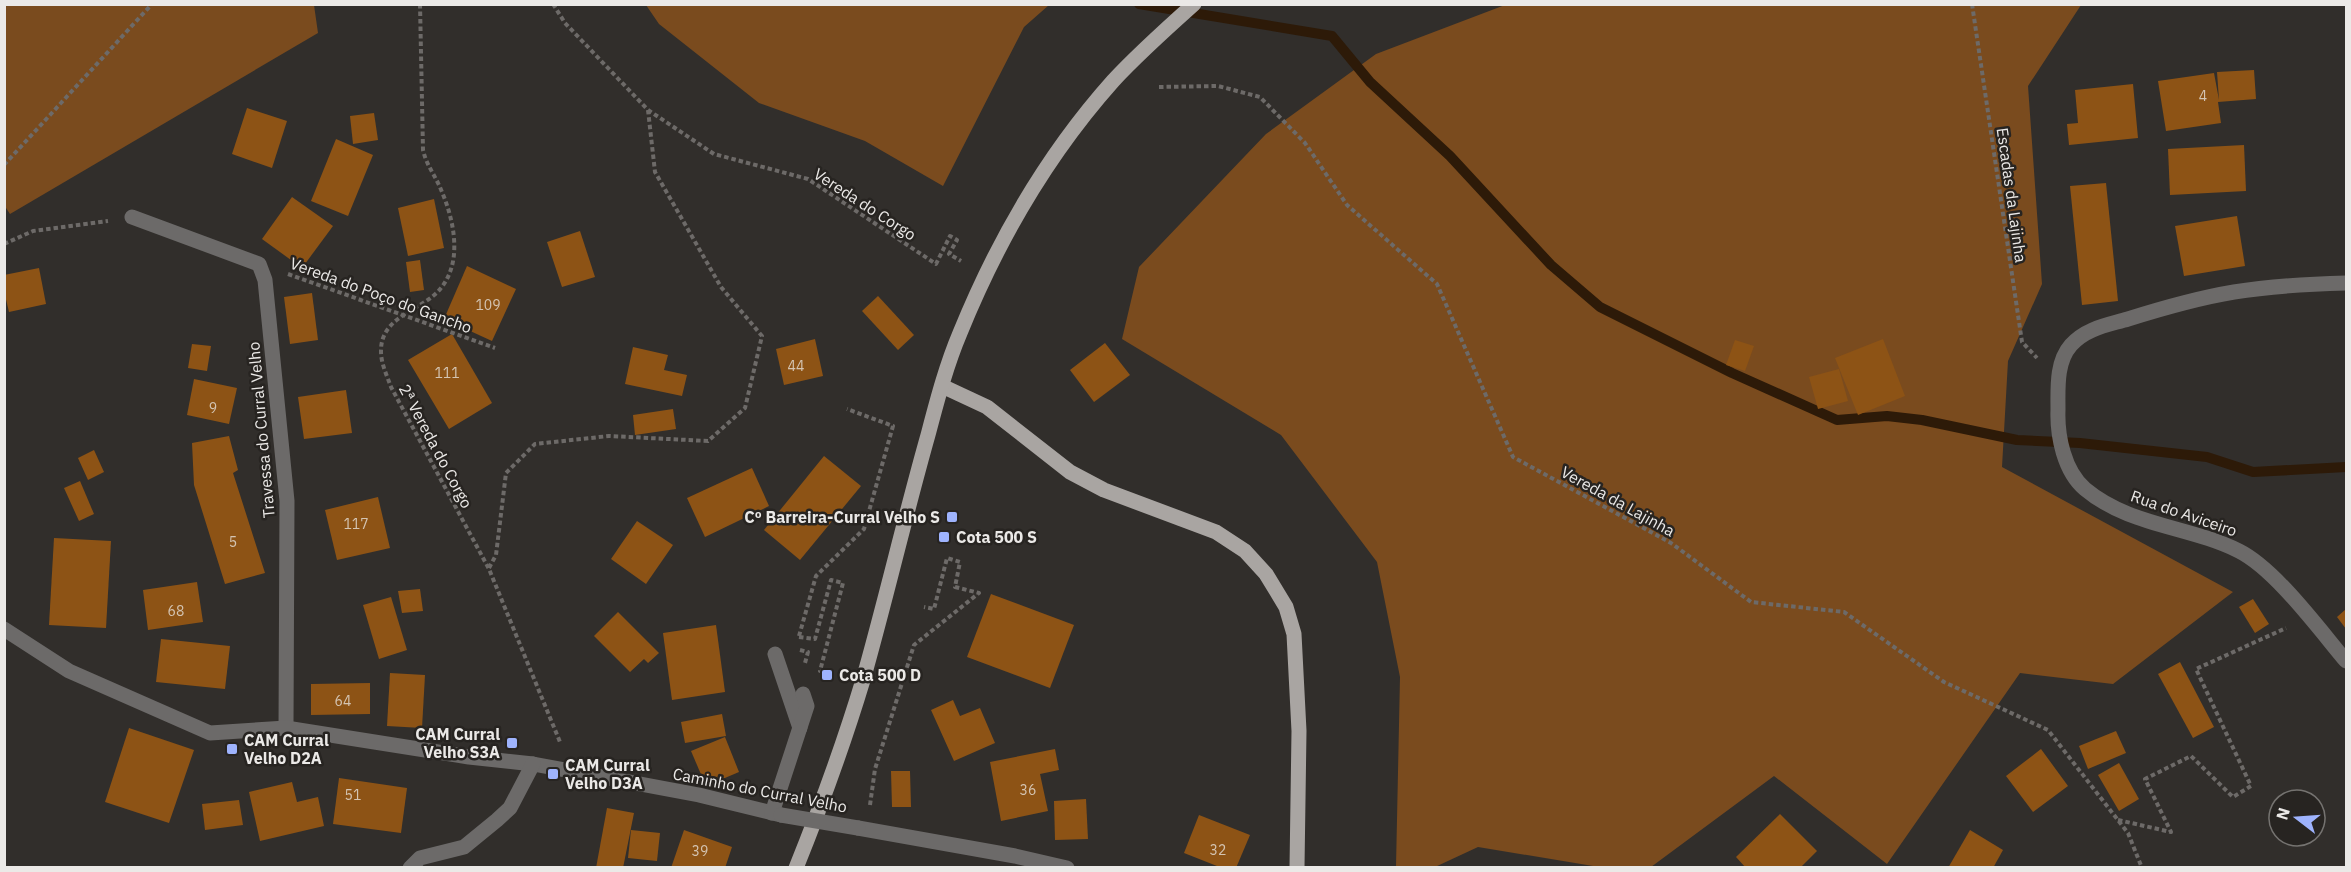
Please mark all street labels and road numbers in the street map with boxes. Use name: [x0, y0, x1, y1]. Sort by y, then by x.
street label: Escadas da Lajinha: [1993, 126, 2031, 264]
street label: Vereda do Corgo: [810, 163, 920, 245]
street label: Vereda do Poço do Gancho: [287, 253, 475, 337]
street label: Travessa do Curral Velho: [243, 341, 279, 519]
street label: 2ª Vereda do Corgo: [395, 381, 477, 512]
street label: Vereda da Lajinha: [1558, 461, 1679, 541]
street label: Rua do Aviceiro: [2128, 485, 2240, 541]
street label: Caminho do Curral Velho: [671, 763, 849, 817]

